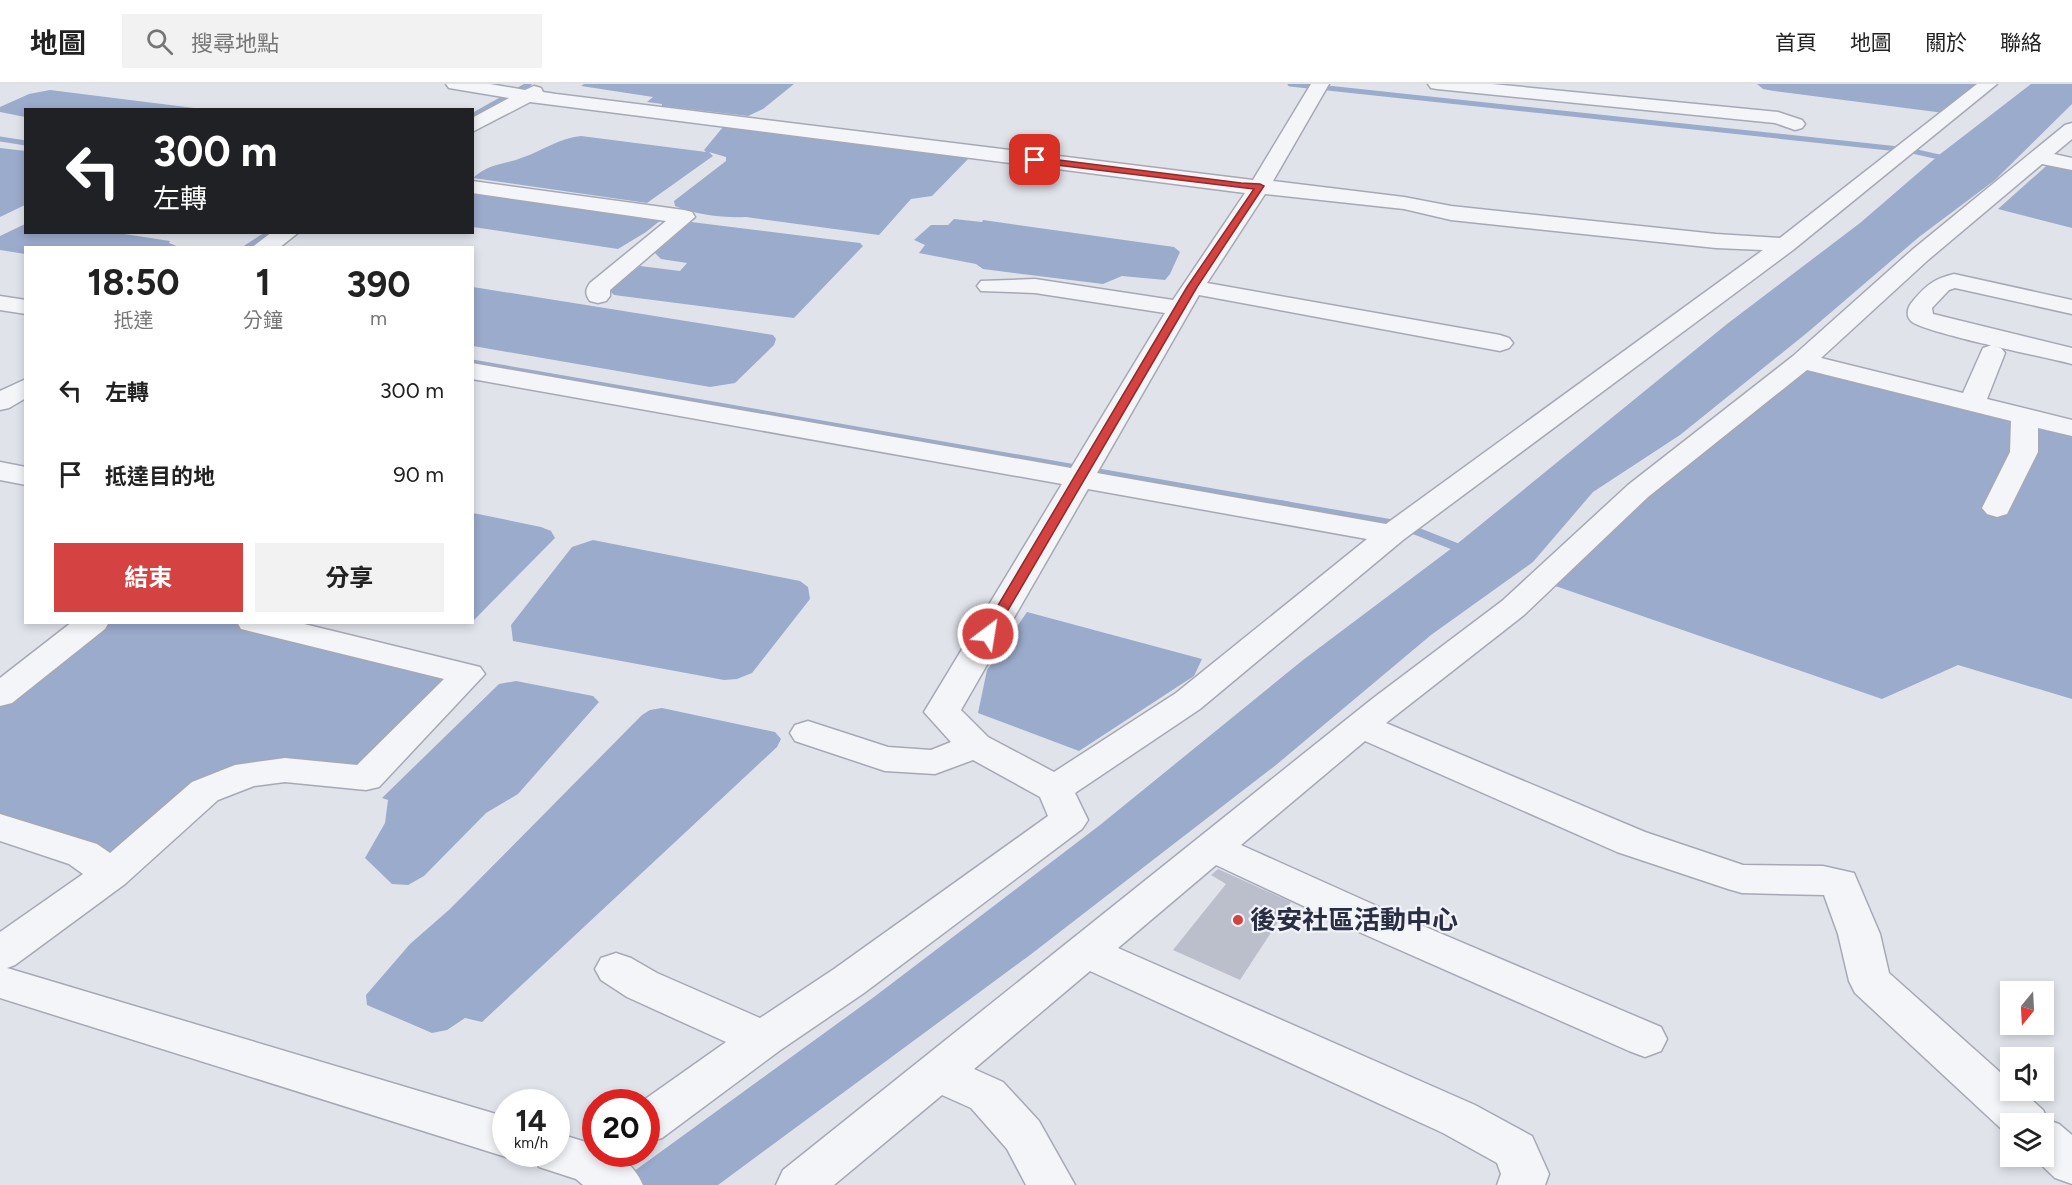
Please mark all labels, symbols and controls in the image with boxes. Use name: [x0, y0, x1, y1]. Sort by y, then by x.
search box: [122, 14, 542, 68]
icon: search: [143, 25, 176, 58]
text: 地圖: [30, 26, 86, 60]
text: 搜尋地點: [191, 30, 279, 57]
text: 首頁: [1775, 30, 1817, 55]
text: 地圖: [1850, 30, 1892, 55]
text: 關於: [1925, 30, 1967, 55]
text: 聯絡: [2000, 30, 2042, 55]
text: 300 m: [153, 126, 277, 177]
icon: left: [54, 132, 132, 210]
pin: [1009, 134, 1060, 185]
icon: arrive: [1018, 143, 1051, 176]
text: 左轉: [153, 182, 207, 215]
text: 18:50: [87, 261, 180, 304]
text: 1: [255, 261, 271, 304]
text: 390: [346, 263, 411, 306]
text: m: [370, 306, 387, 330]
text: 抵達: [114, 308, 154, 332]
text: 分鐘: [243, 308, 283, 332]
icon: left: [54, 374, 87, 407]
text: 300 m: [380, 377, 444, 404]
text: 左轉: [105, 379, 149, 406]
icon: arrive: [54, 458, 87, 491]
text: 90 m: [393, 461, 444, 488]
text: 抵達目的地: [105, 463, 215, 490]
button: 結束: [54, 543, 243, 612]
button: 分享: [255, 543, 444, 612]
position arrow: [956, 602, 1020, 666]
place label: 後安社區活動中心: [1250, 904, 1458, 936]
marker: 後安社區活動中心: [1231, 913, 1245, 927]
north arrow: [2000, 981, 2054, 1035]
map controls: [2000, 981, 2054, 1167]
button: sound: [2000, 1047, 2054, 1101]
speed limit sign: 20: [582, 1089, 660, 1167]
text: 14: [515, 1102, 547, 1139]
button: layers: [2000, 1113, 2054, 1167]
text: km/h: [514, 1134, 548, 1152]

